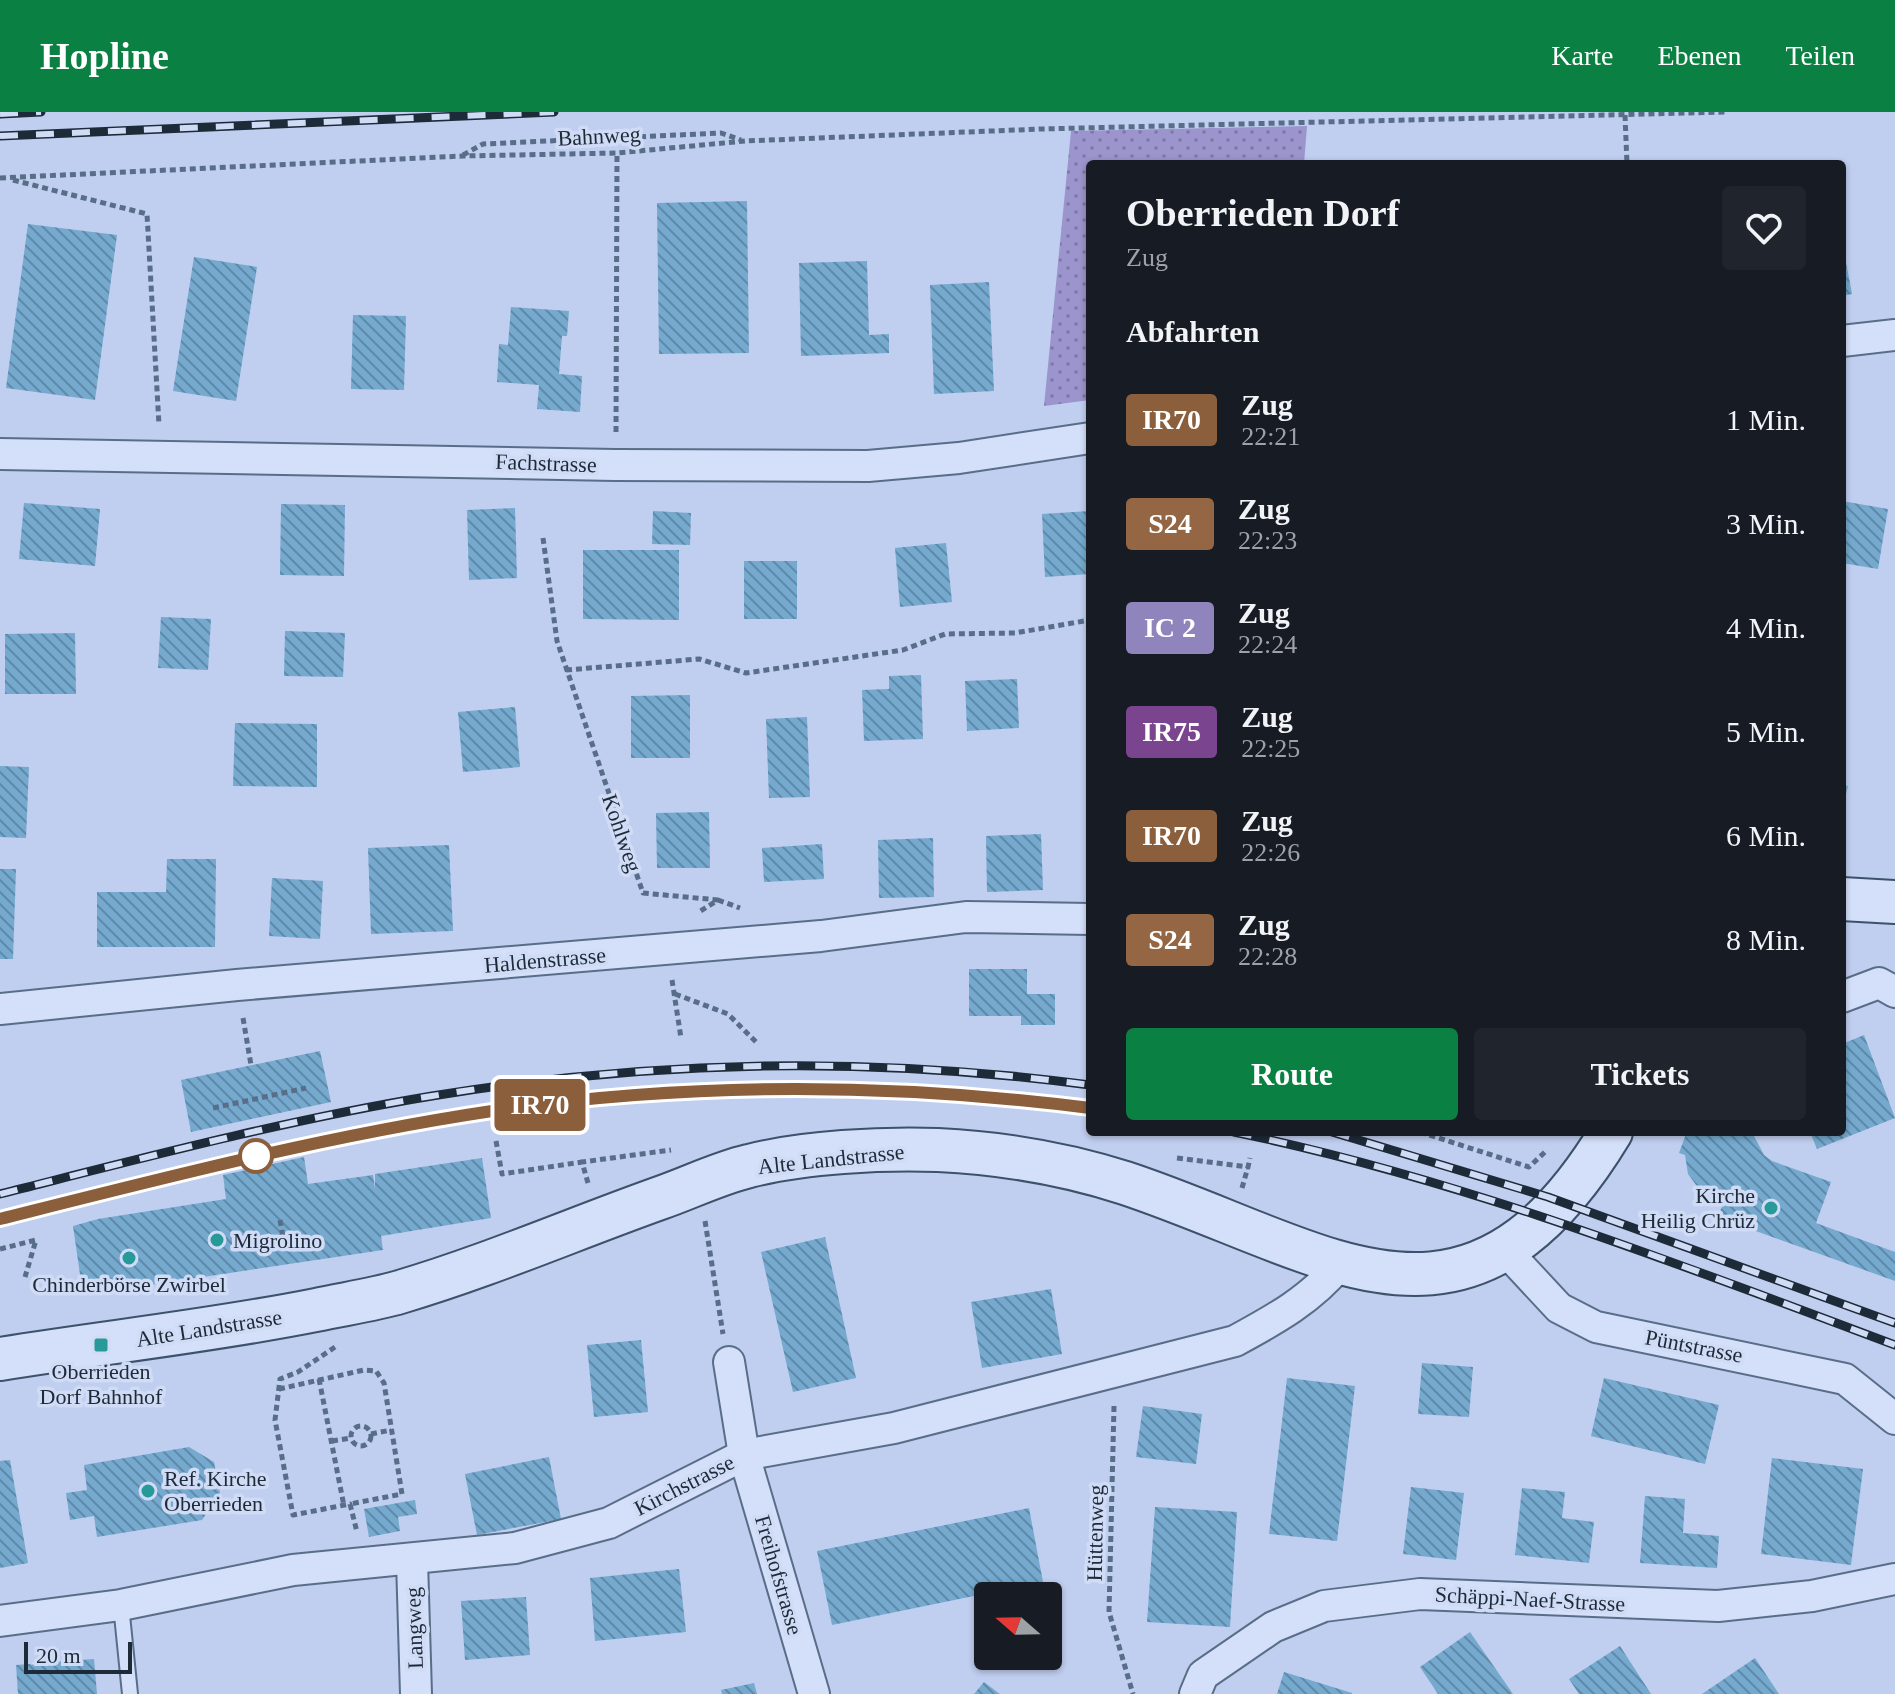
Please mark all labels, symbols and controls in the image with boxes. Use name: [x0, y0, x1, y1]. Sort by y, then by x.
text: Hopline: [40, 35, 169, 77]
text: Karte: [1551, 40, 1613, 71]
text: Ebenen: [1657, 40, 1741, 71]
text: Teilen: [1785, 40, 1855, 71]
street label: Bahnweg: [557, 121, 641, 151]
button: heart: [1722, 186, 1806, 270]
text: Oberrieden Dorf: [1126, 192, 1399, 234]
text: Zug: [1126, 243, 1168, 272]
text: Abfahrten: [1126, 315, 1259, 348]
text: Zug: [1241, 388, 1293, 421]
text: 1 Min.: [1726, 403, 1806, 436]
text: IR70: [1142, 404, 1201, 435]
text: 22:21: [1241, 422, 1300, 451]
street label: Fachstrasse: [495, 449, 597, 477]
text: Zug: [1238, 492, 1290, 525]
text: 3 Min.: [1726, 507, 1806, 540]
text: S24: [1148, 508, 1192, 539]
text: 22:23: [1238, 526, 1297, 555]
text: Zug: [1238, 596, 1290, 629]
text: 4 Min.: [1726, 611, 1806, 644]
text: IC 2: [1144, 612, 1196, 643]
text: 22:24: [1238, 630, 1297, 659]
text: Zug: [1241, 700, 1293, 733]
text: 5 Min.: [1726, 715, 1806, 748]
text: IR75: [1142, 716, 1201, 747]
text: 22:25: [1241, 734, 1300, 763]
street label: Kohlweg: [597, 791, 647, 875]
text: Zug: [1241, 804, 1293, 837]
text: 6 Min.: [1726, 819, 1806, 852]
text: IR70: [1142, 820, 1201, 851]
text: 22:26: [1241, 838, 1300, 867]
text: Zug: [1238, 908, 1290, 941]
text: 8 Min.: [1726, 923, 1806, 956]
text: S24: [1148, 924, 1192, 955]
street label: Haldenstrasse: [483, 942, 607, 978]
text: 22:28: [1238, 942, 1297, 971]
button: Route: [1126, 1028, 1458, 1120]
button: Tickets: [1474, 1028, 1806, 1120]
line badge: IR70: [484, 1079, 596, 1131]
text: IR70: [510, 1089, 570, 1120]
unlabelled marker: [239, 1139, 273, 1173]
street label: Alte Landstrasse: [756, 1139, 906, 1179]
place label: Kirche Heilig Chrüz: [1641, 1183, 1755, 1233]
marker: Kirche Heilig Chrüz: [1762, 1199, 1780, 1217]
place label: Migrolino: [233, 1228, 322, 1253]
marker: Migrolino: [208, 1231, 226, 1249]
marker: Chinderbörse Zwirbel: [120, 1249, 138, 1267]
place label: Chinderbörse Zwirbel: [32, 1272, 226, 1297]
street label: Alte Landstrasse: [134, 1304, 284, 1352]
street label: Püntstrasse: [1643, 1324, 1745, 1368]
marker: Oberrieden Dorf Bahnhof: [92, 1336, 110, 1354]
place label: Oberrieden Dorf Bahnhof: [40, 1359, 163, 1409]
street label: Kirchstrasse: [630, 1449, 738, 1521]
place label: Ref. Kirche Oberrieden: [164, 1466, 267, 1516]
marker: Ref. Kirche Oberrieden: [139, 1482, 157, 1500]
street label: Hüttenweg: [1082, 1485, 1108, 1581]
street label: Freihofstrasse: [750, 1512, 808, 1638]
north arrow: [974, 1582, 1062, 1670]
map controls: [974, 1582, 1062, 1670]
street label: Schäppi-Naef-Strasse: [1434, 1582, 1626, 1616]
street label: Langweg: [400, 1587, 428, 1669]
scale bar: [24, 1638, 132, 1674]
text: 20 m: [36, 1643, 81, 1668]

